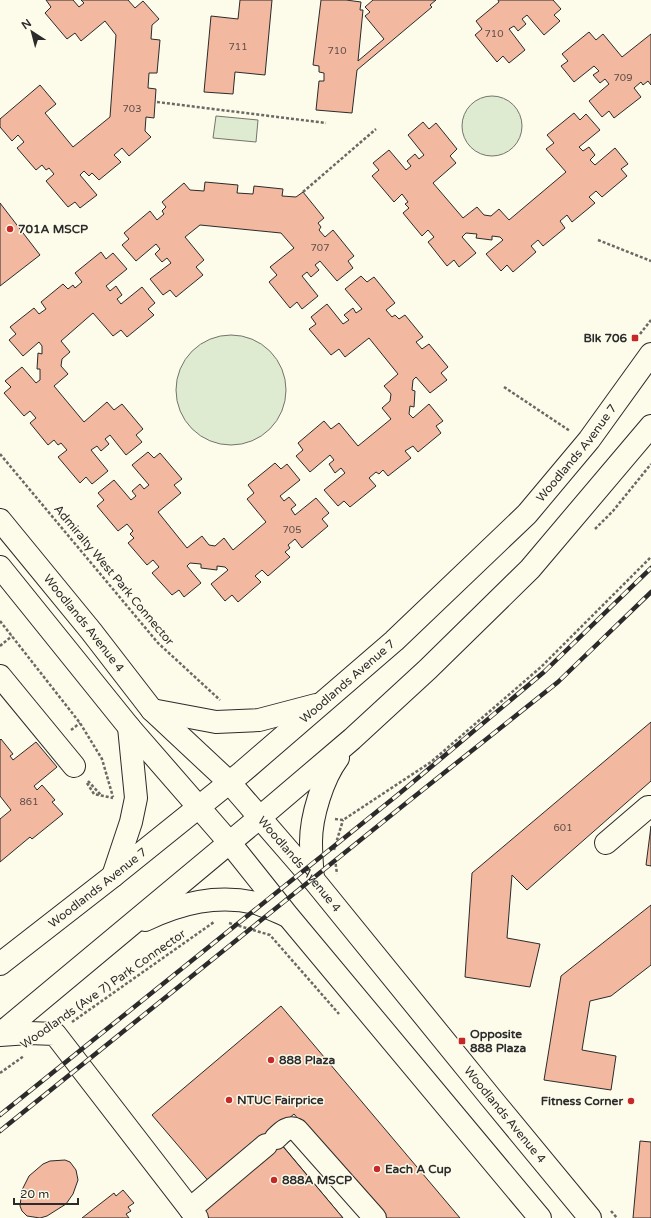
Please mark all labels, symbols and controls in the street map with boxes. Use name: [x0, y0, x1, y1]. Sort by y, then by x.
north arrow: [12, 12, 52, 52]
text: N: [19, 16, 34, 32]
house number: 710: [485, 28, 503, 40]
house number: 711: [229, 41, 247, 53]
house number: 710: [328, 45, 346, 57]
house number: 709: [614, 72, 632, 84]
house number: 703: [123, 103, 141, 115]
place label: 701A MSCP: [18, 222, 88, 236]
marker: 701A MSCP: [5, 224, 15, 234]
house number: 707: [311, 242, 329, 254]
place label: Blk 706: [584, 331, 627, 345]
marker: Blk 706: [630, 333, 640, 343]
street label: Woodlands Avenue 7: [533, 401, 620, 505]
street label: Admiralty West Park Connector: [51, 502, 177, 648]
house number: 705: [283, 524, 301, 536]
street label: Woodlands Avenue 4: [41, 572, 127, 675]
street label: Woodlands Avenue 7: [297, 636, 398, 726]
house number: 861: [20, 796, 38, 808]
street label: Woodlands Avenue 4: [255, 814, 344, 915]
house number: 601: [554, 822, 572, 834]
street label: Woodlands Avenue 7: [46, 845, 150, 930]
street label: Woodlands (Ave 7) Park Connector: [18, 926, 189, 1052]
place label: Opposite 888 Plaza: [470, 1027, 526, 1055]
marker: Opposite 888 Plaza: [457, 1036, 467, 1046]
place label: 888 Plaza: [279, 1053, 335, 1067]
marker: 888 Plaza: [266, 1055, 276, 1065]
street label: Woodlands Avenue 4: [461, 1064, 549, 1166]
place label: NTUC Fairprice: [237, 1093, 324, 1108]
place label: Fitness Corner: [541, 1094, 623, 1108]
marker: NTUC Fairprice: [224, 1095, 234, 1105]
marker: Fitness Corner: [626, 1096, 636, 1106]
place label: Each A Cup: [385, 1162, 452, 1177]
marker: Each A Cup: [372, 1164, 382, 1174]
place label: 888A MSCP: [282, 1173, 352, 1187]
marker: 888A MSCP: [269, 1175, 279, 1185]
scale bar: [14, 1180, 78, 1206]
text: 20 m: [20, 1187, 49, 1201]

